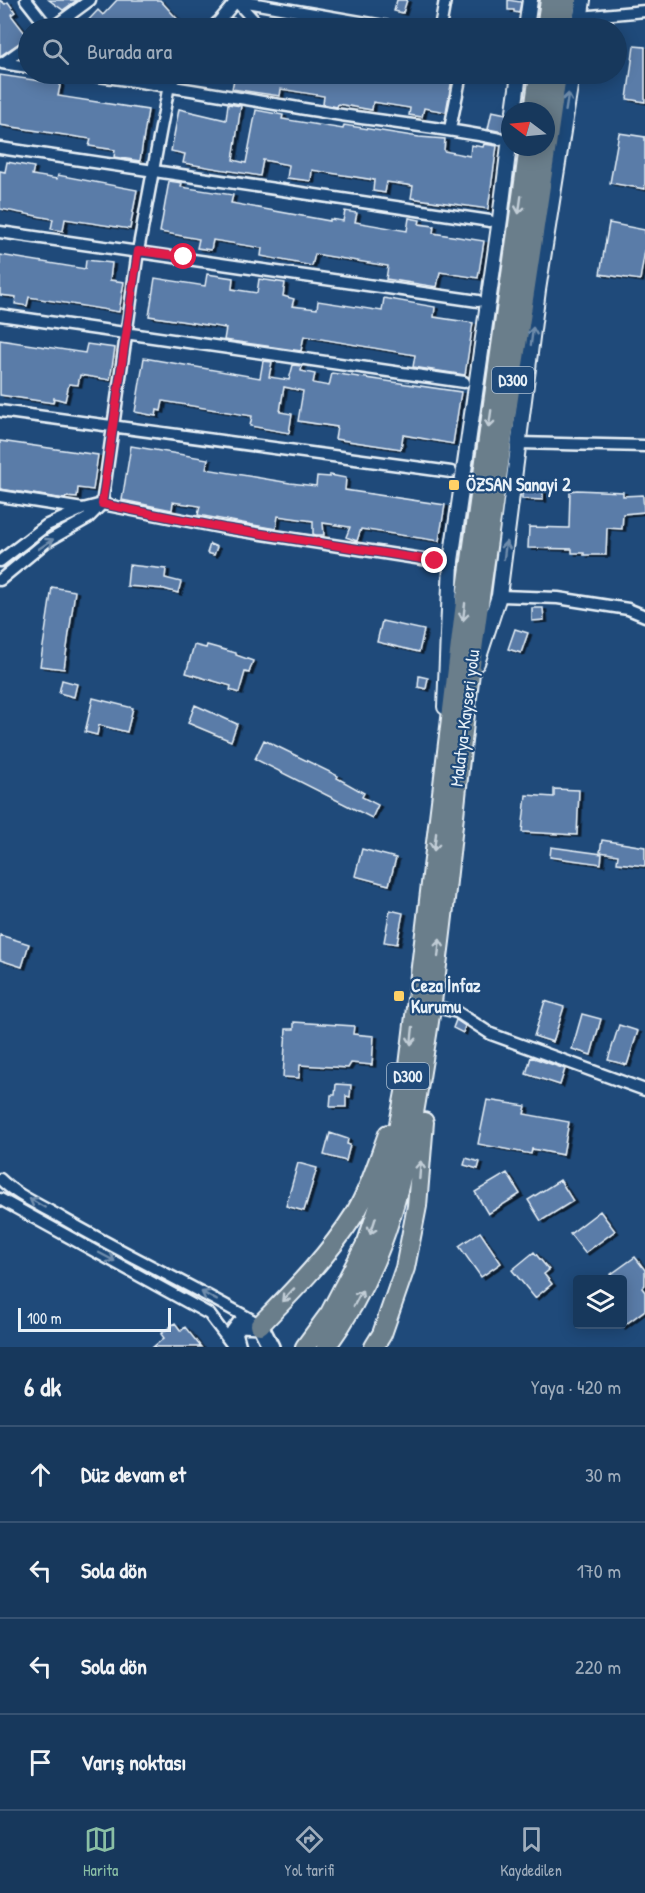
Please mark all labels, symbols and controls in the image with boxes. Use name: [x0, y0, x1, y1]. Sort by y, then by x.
search box: [18, 18, 627, 84]
icon: search: [39, 35, 72, 68]
text: Burada ara: [87, 36, 172, 66]
one-way arrow: [562, 92, 573, 112]
north arrow: [501, 102, 555, 156]
one-way arrow: [515, 195, 526, 214]
route start: [170, 243, 196, 269]
one-way arrow: [527, 327, 538, 346]
road number: D300: [492, 367, 534, 393]
one-way arrow: [484, 408, 495, 428]
place label: ÖZSAN Sanayi 2: [466, 472, 571, 498]
marker: ÖZSAN Sanayi 2: [447, 478, 461, 492]
one-way arrow: [37, 537, 54, 550]
one-way arrow: [500, 541, 511, 561]
route end: [421, 547, 447, 573]
one-way arrow: [459, 602, 470, 621]
street label: Malatya-Kayseri yolu: [444, 648, 485, 788]
one-way arrow: [430, 831, 441, 851]
one-way arrow: [434, 938, 445, 958]
place label: Ceza İnfaz Kurumu: [411, 973, 481, 1019]
marker: Ceza İnfaz Kurumu: [392, 989, 406, 1003]
one-way arrow: [407, 1025, 418, 1045]
road number: D300: [387, 1063, 429, 1089]
one-way arrow: [415, 1160, 426, 1180]
one-way arrow: [29, 1197, 46, 1209]
one-way arrow: [366, 1216, 377, 1235]
one-way arrow: [98, 1251, 115, 1263]
map controls: [573, 1275, 627, 1329]
button: layers: [573, 1275, 627, 1329]
one-way arrow: [281, 1288, 296, 1303]
one-way arrow: [201, 1290, 218, 1302]
one-way arrow: [352, 1290, 364, 1307]
scale bar: [18, 1305, 171, 1332]
text: 100 m: [27, 1307, 62, 1329]
text: 6 dk: [24, 1369, 61, 1404]
text: Yaya · 420 m: [531, 1373, 621, 1400]
icon: ahead: [24, 1458, 57, 1491]
text: Düz devam et: [81, 1459, 186, 1489]
text: 30 m: [585, 1461, 621, 1488]
icon: left: [24, 1554, 57, 1587]
text: Sola dön: [81, 1555, 147, 1585]
text: 170 m: [577, 1557, 621, 1584]
icon: left: [24, 1650, 57, 1683]
text: Sola dön: [81, 1651, 147, 1681]
text: 220 m: [575, 1653, 621, 1680]
icon: arrive: [24, 1746, 57, 1779]
text: Varış noktası: [81, 1747, 186, 1777]
tab: Harita: [83, 1823, 118, 1881]
tab: Yol tarifi: [285, 1823, 334, 1881]
tab: Kaydedilen: [500, 1823, 562, 1881]

